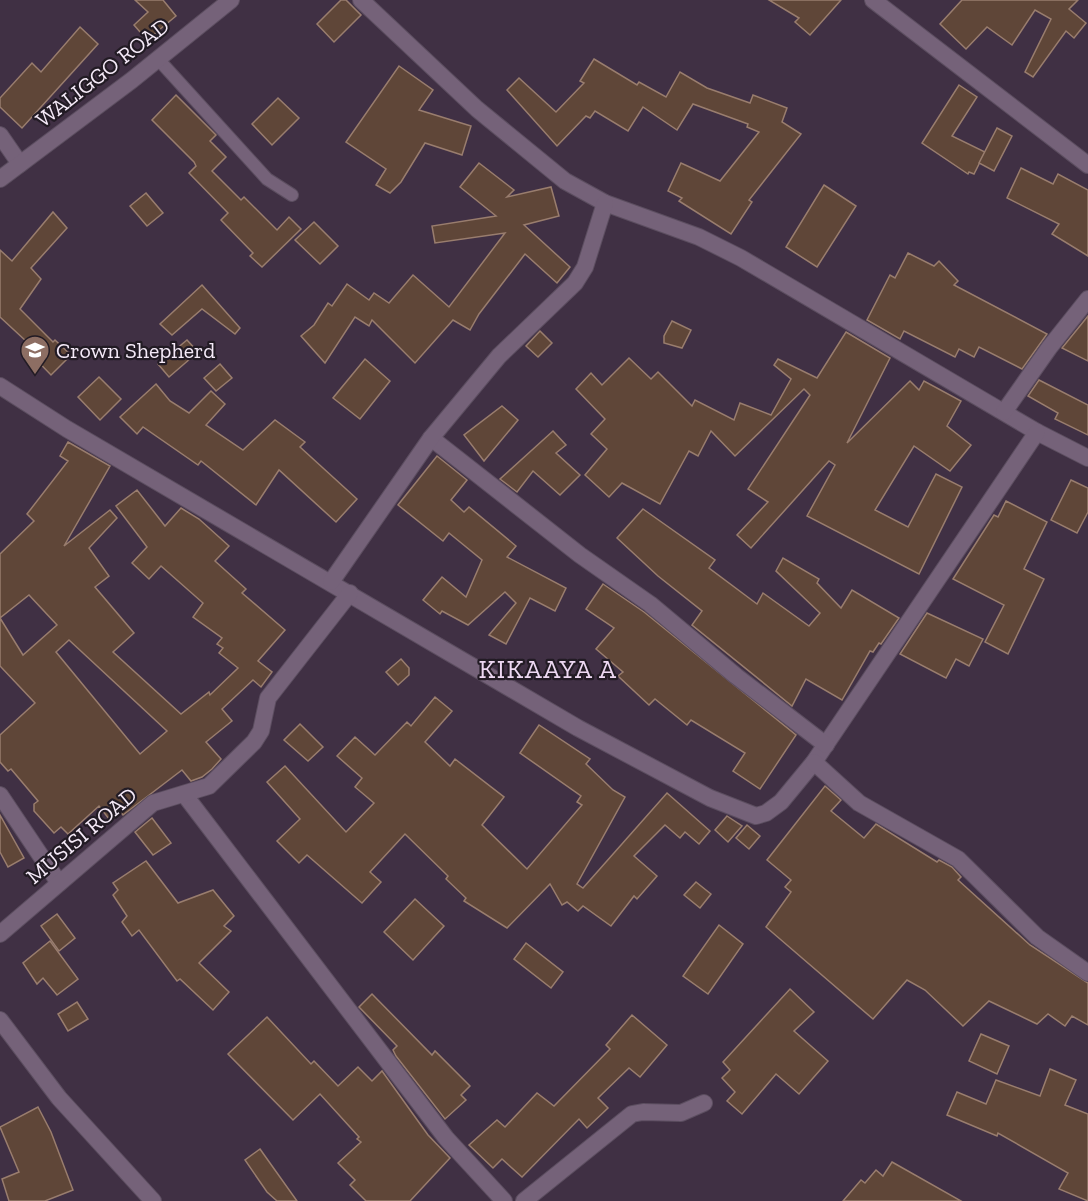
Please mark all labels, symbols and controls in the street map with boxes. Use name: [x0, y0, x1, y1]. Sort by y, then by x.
street label: WALIGGO ROAD: [30, 12, 175, 133]
school or university icon: Crown Shepherd: [19, 334, 51, 376]
place label: Crown Shepherd: [56, 337, 215, 364]
district label: KIKAAYA A: [479, 653, 617, 685]
street label: MUSISI ROAD: [20, 781, 142, 890]

